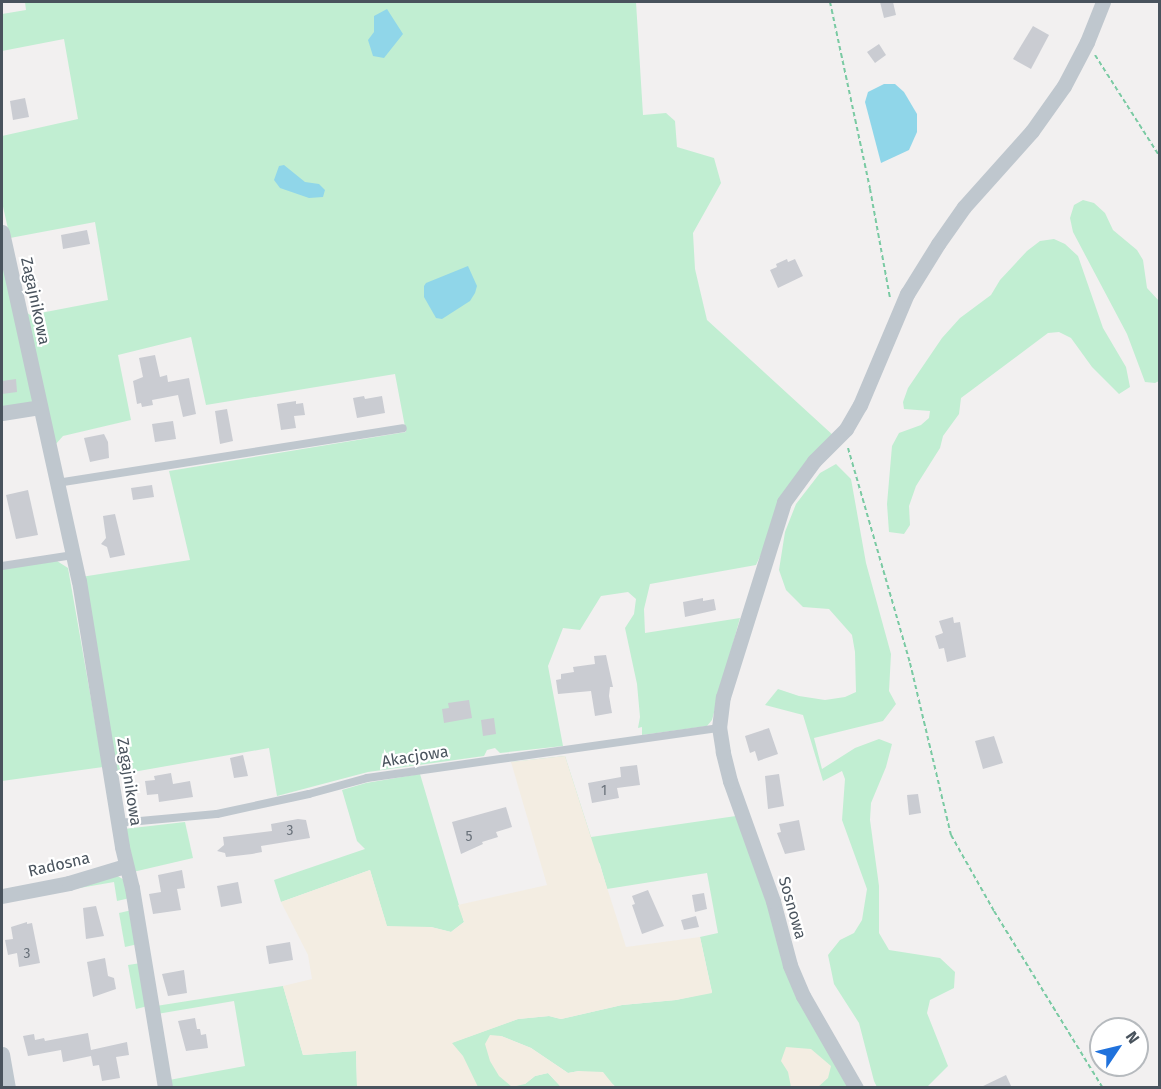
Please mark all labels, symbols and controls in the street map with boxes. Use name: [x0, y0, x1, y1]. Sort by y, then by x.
street label: Zagajnikowa: [16, 255, 54, 347]
street label: Zagajnikowa: [113, 737, 145, 827]
street label: Akacjowa: [380, 742, 450, 772]
house number: 1: [601, 783, 607, 799]
house number: 3: [287, 823, 293, 839]
house number: 5: [465, 829, 473, 845]
street label: Radosna: [26, 849, 92, 881]
street label: Sosnowa: [774, 874, 810, 942]
house number: 3: [24, 946, 30, 962]
north arrow: [1089, 1017, 1149, 1077]
text: N: [1122, 1028, 1143, 1047]

